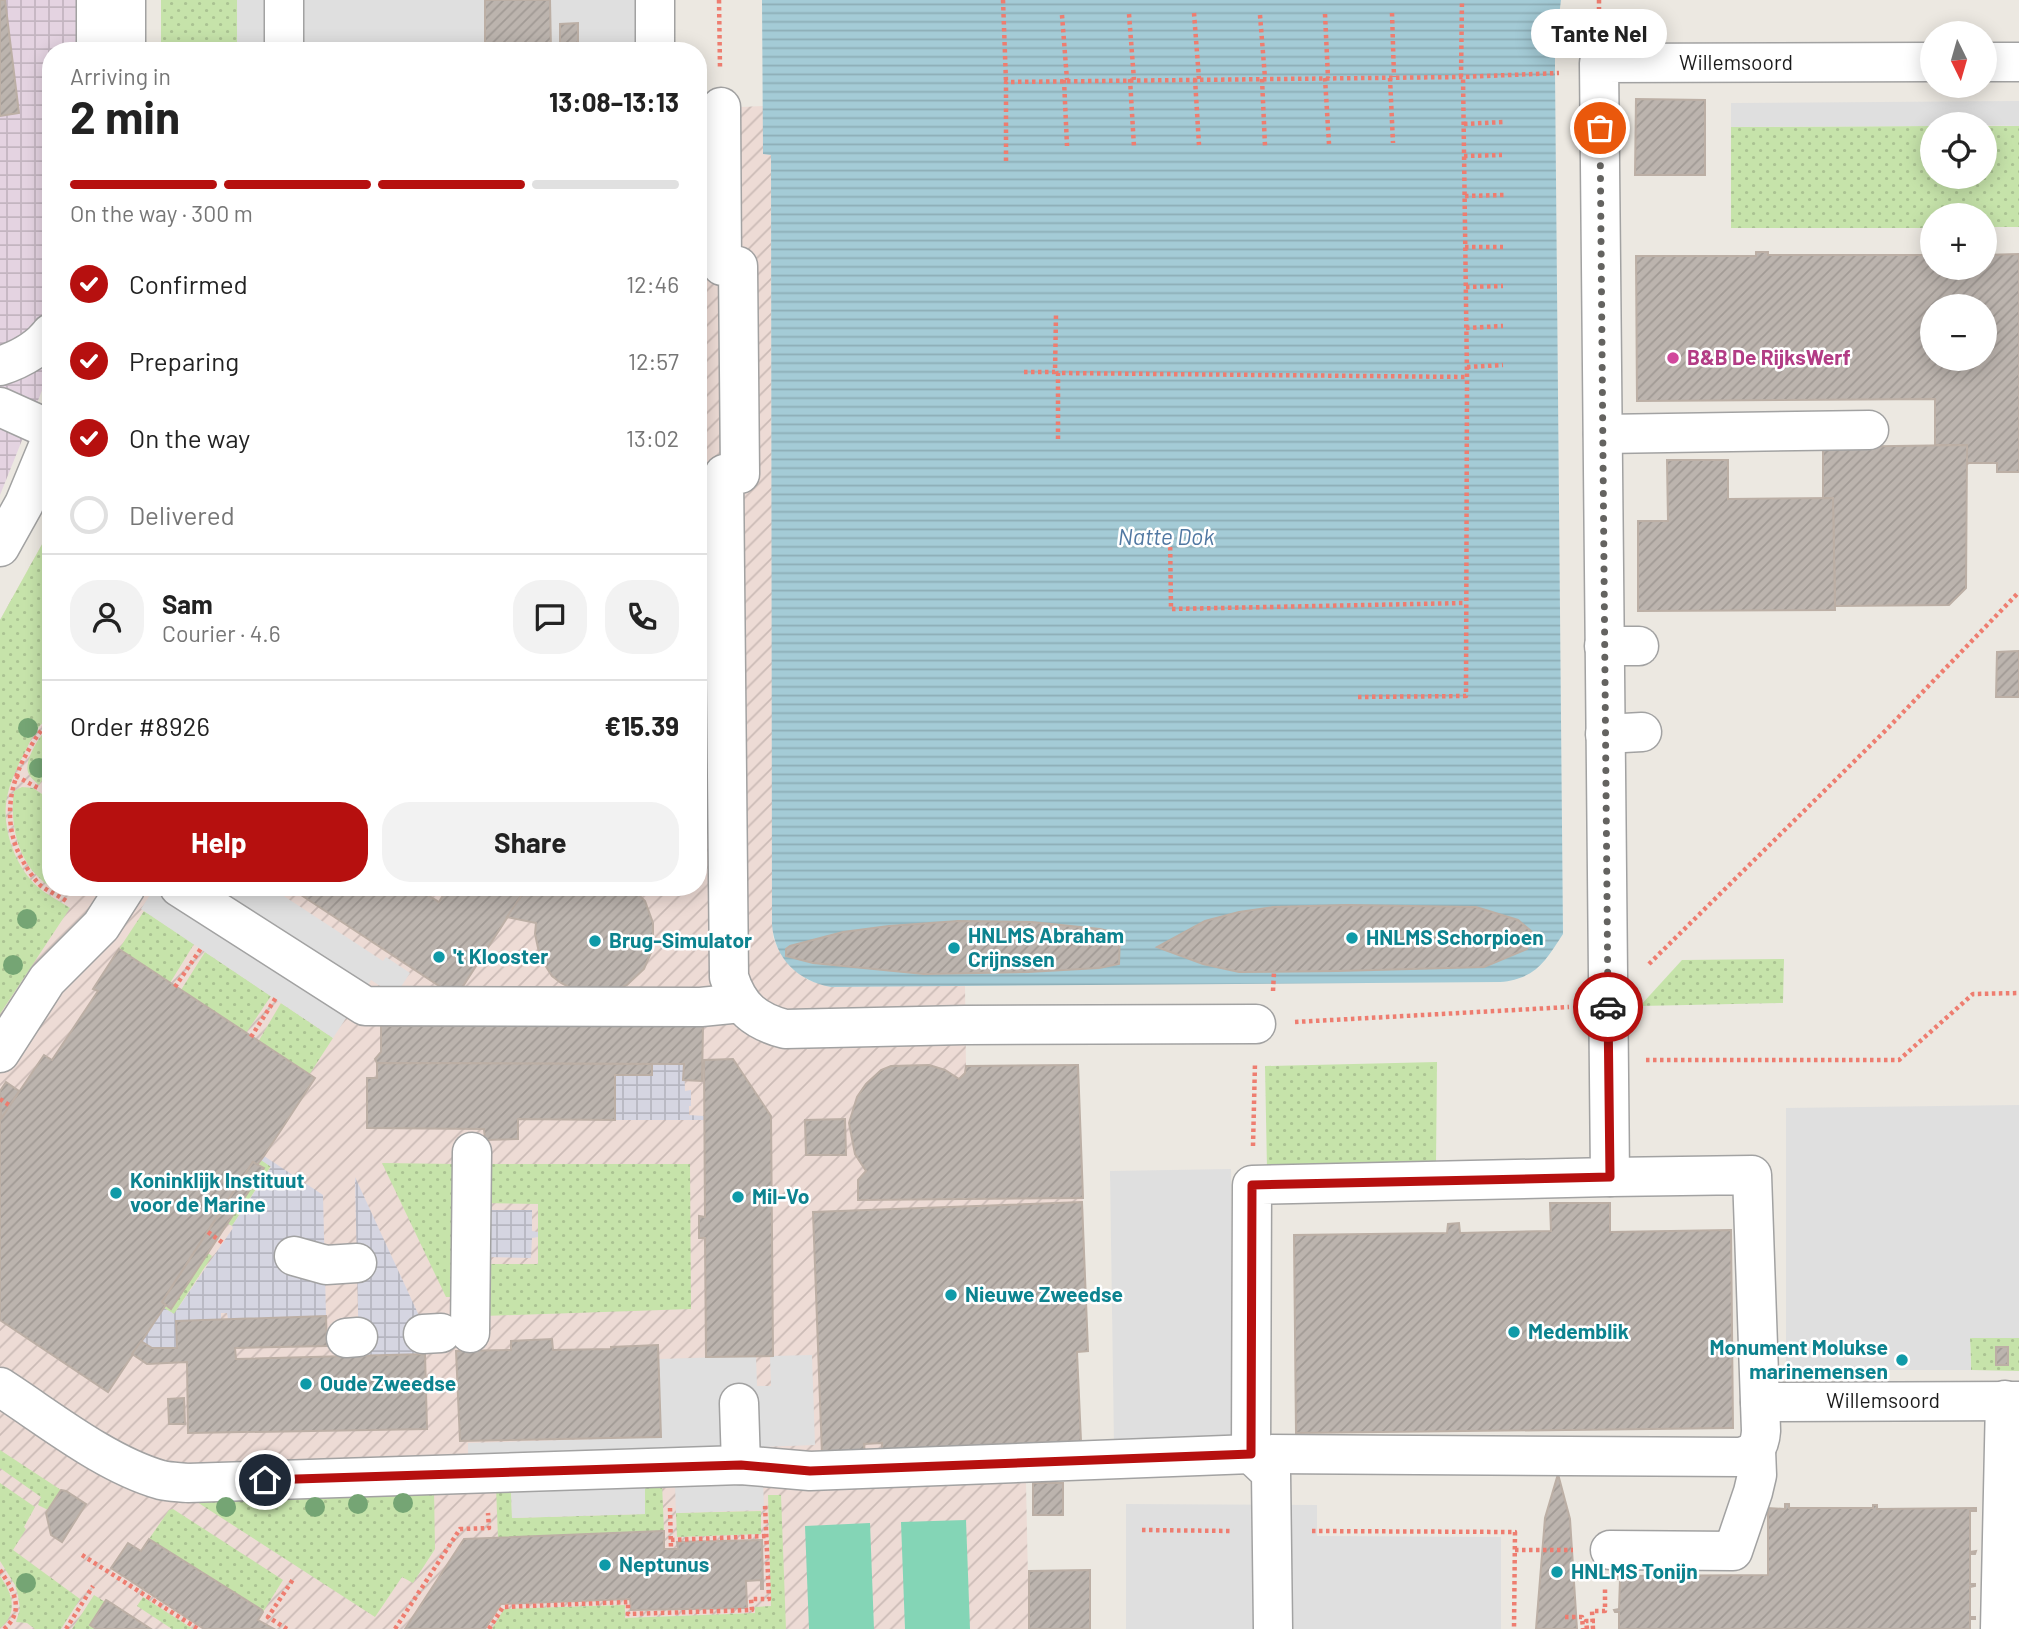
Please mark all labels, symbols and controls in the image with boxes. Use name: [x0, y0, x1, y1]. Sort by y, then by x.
callout: Tante Nel: [1532, 9, 1668, 58]
text: Tante Nel: [1551, 19, 1647, 47]
north arrow: [1920, 21, 1997, 98]
map controls: [1920, 21, 1997, 371]
street label: Willemsoord: [1679, 49, 1793, 74]
text: Arriving in: [70, 62, 171, 90]
text: 13:08–13:13: [549, 86, 679, 117]
text: 2 min: [70, 88, 180, 143]
pin: [1570, 98, 1630, 158]
icon: bag: [1581, 109, 1619, 147]
button: locate: [1920, 112, 1997, 189]
text: On the way · 300 m: [70, 199, 253, 227]
button: +: [1920, 203, 1997, 280]
icon: check: [70, 265, 108, 303]
text: Confirmed: [129, 268, 248, 299]
text: 12:46: [626, 270, 679, 298]
button: −: [1920, 294, 1997, 371]
icon: check: [70, 342, 108, 380]
place label: B&B De RijksWerf: [1687, 344, 1851, 369]
text: Preparing: [129, 345, 239, 376]
text: 12:57: [628, 347, 679, 375]
marker: B&B De RijksWerf: [1665, 350, 1681, 366]
icon: check: [70, 419, 108, 457]
text: On the way: [129, 422, 250, 453]
text: 13:02: [626, 424, 679, 452]
text: Delivered: [129, 499, 235, 530]
water label: Natte Dok: [1118, 522, 1214, 550]
button: person: [70, 580, 144, 654]
button: chat: [513, 580, 587, 654]
button: phone: [605, 580, 679, 654]
text: Sam: [162, 588, 213, 619]
text: Courier · 4.6: [162, 619, 281, 647]
text: Order #8926: [70, 710, 210, 741]
text: €15.39: [604, 710, 679, 741]
button: Help: [70, 802, 368, 882]
button: Share: [382, 802, 679, 882]
place label: HNLMS Abraham Crijnssen: [968, 922, 1124, 971]
place label: HNLMS Schorpioen: [1366, 924, 1544, 949]
place label: Brug-Simulator: [609, 927, 752, 952]
marker: HNLMS Schorpioen: [1344, 930, 1360, 946]
marker: Brug-Simulator: [587, 933, 603, 949]
marker: HNLMS Abraham Crijnssen: [946, 940, 962, 956]
place label: 't Klooster: [453, 943, 548, 968]
marker: 't Klooster: [431, 949, 447, 965]
courier: [1573, 972, 1643, 1042]
icon: car: [1589, 988, 1627, 1026]
place label: Koninklijk Instituut voor de Marine: [130, 1167, 304, 1216]
place label: Mil-Vo: [752, 1183, 810, 1208]
marker: Koninklijk Instituut voor de Marine: [108, 1185, 124, 1201]
marker: Mil-Vo: [730, 1189, 746, 1205]
place label: Nieuwe Zweedse: [965, 1281, 1123, 1306]
marker: Nieuwe Zweedse: [943, 1287, 959, 1303]
place label: Medemblik: [1528, 1318, 1629, 1343]
marker: Medemblik: [1506, 1324, 1522, 1340]
place label: Monument Molukse marinemensen: [1710, 1334, 1888, 1383]
marker: Monument Molukse marinemensen: [1894, 1352, 1910, 1368]
place label: Oude Zweedse: [320, 1370, 456, 1395]
marker: Oude Zweedse: [298, 1376, 314, 1392]
street label: Willemsoord: [1826, 1387, 1940, 1412]
pin: [235, 1450, 295, 1510]
icon: home: [246, 1461, 284, 1499]
place label: Neptunus: [619, 1551, 709, 1576]
marker: Neptunus: [597, 1557, 613, 1573]
place label: HNLMS Tonijn: [1571, 1558, 1698, 1583]
marker: HNLMS Tonijn: [1549, 1564, 1565, 1580]

